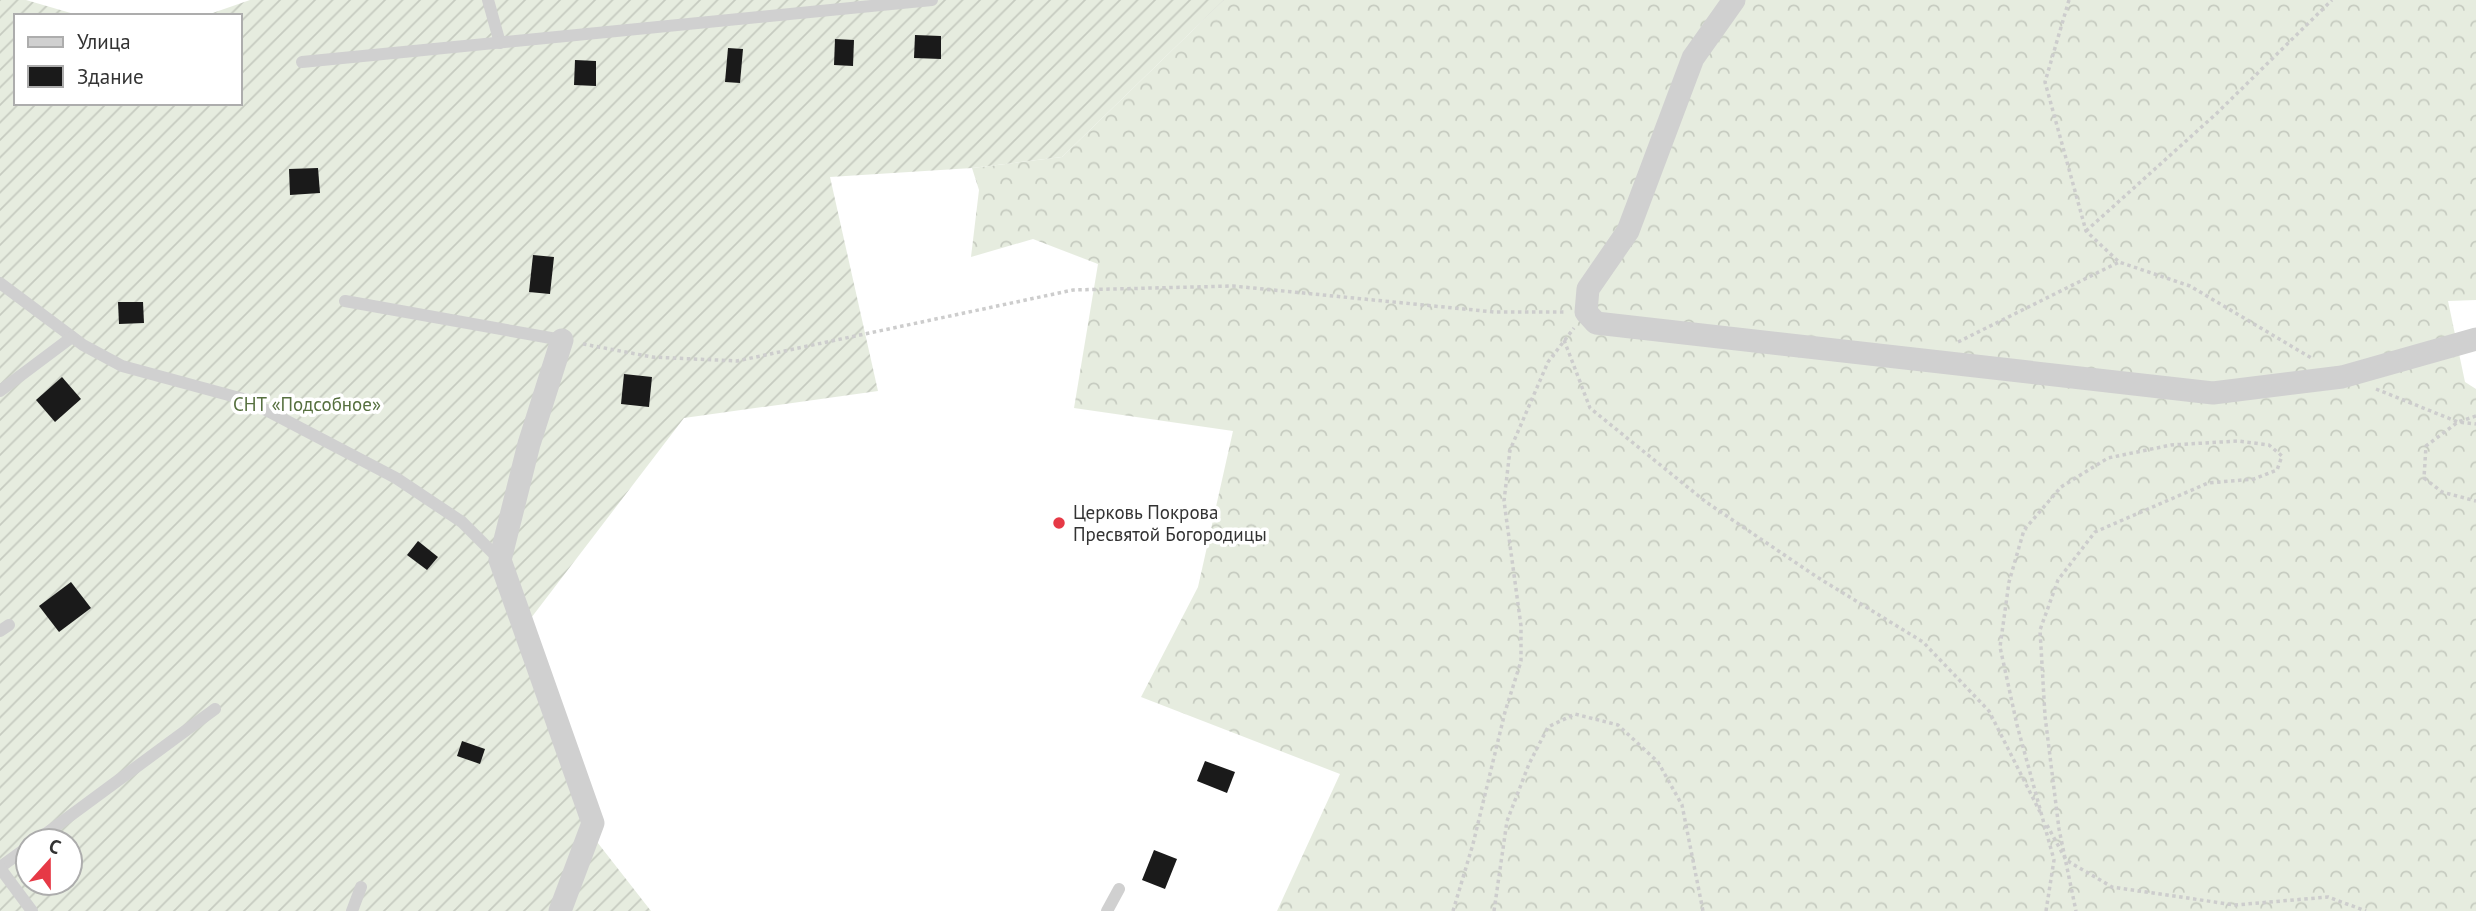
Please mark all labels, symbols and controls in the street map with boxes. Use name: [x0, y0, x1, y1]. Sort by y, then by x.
legend: [14, 14, 242, 105]
text: Улица: [77, 28, 131, 55]
text: Здание: [77, 63, 144, 90]
park label: СНТ «Подсобное»: [233, 392, 381, 416]
place label: Церковь Покрова Пресвятой Богородицы: [1073, 500, 1267, 546]
marker: Церковь Покрова Пресвятой Богородицы: [1051, 515, 1067, 531]
north arrow: [14, 827, 84, 897]
text: С: [46, 833, 65, 859]

